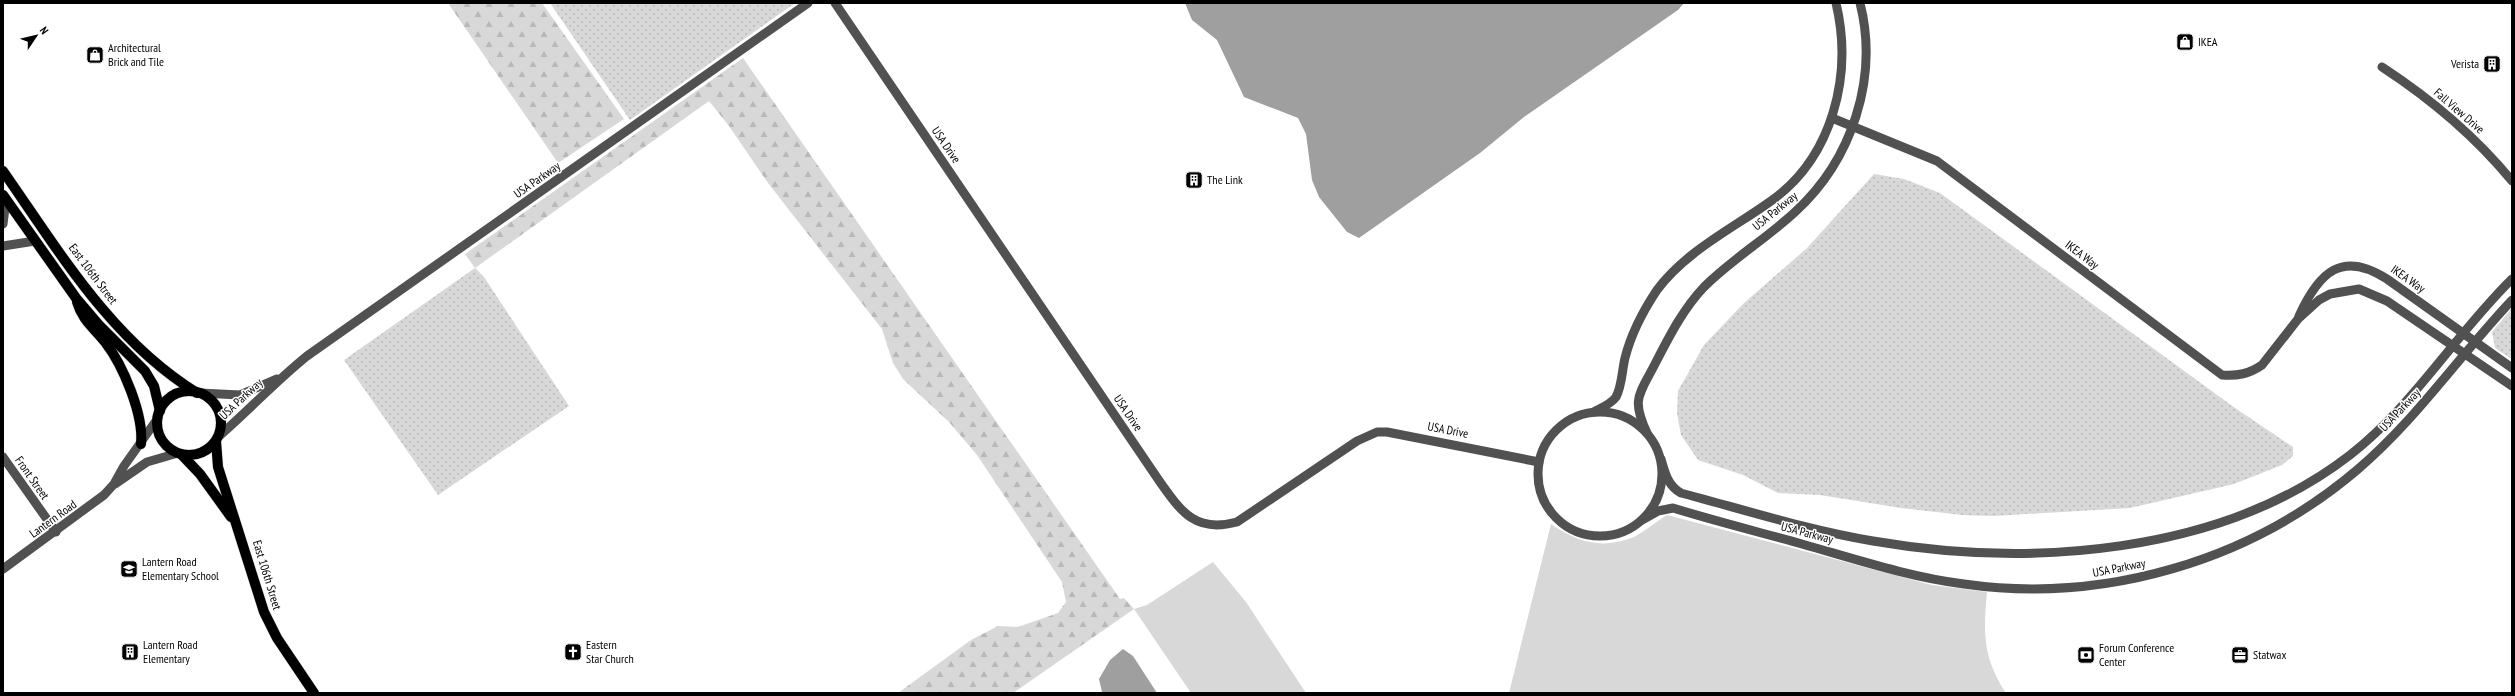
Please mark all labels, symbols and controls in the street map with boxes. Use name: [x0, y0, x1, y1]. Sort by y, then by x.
north arrow: [16, 16, 56, 56]
text: N: [37, 24, 52, 37]
shop icon: IKEA: [2175, 32, 2195, 52]
place label: IKEA: [2198, 34, 2218, 49]
place label: Architectural Brick and Tile: [108, 40, 164, 69]
shop icon: Architectural Brick and Tile: [85, 45, 105, 65]
building icon: Verista: [2482, 54, 2502, 74]
place label: Verista: [2450, 56, 2479, 71]
street label: Fall View Drive: [2431, 85, 2488, 137]
street label: USA Drive: [929, 124, 964, 166]
street label: USA Parkway: [511, 158, 563, 201]
building icon: The Link: [1184, 170, 1204, 190]
place label: The Link: [1207, 172, 1243, 187]
street label: USA Parkway: [1749, 188, 1801, 233]
street label: IKEA Way: [2062, 237, 2103, 272]
street label: East 106th Street: [66, 240, 121, 308]
street label: IKEA Way: [2388, 261, 2429, 296]
street label: USA Parkway: [216, 375, 266, 422]
street label: USA Parkway: [2376, 385, 2424, 434]
street label: USA Drive: [1111, 392, 1146, 434]
street label: USA Drive: [1427, 418, 1470, 441]
street label: Front Street: [12, 453, 53, 503]
street label: Lantern Road: [26, 496, 79, 541]
street label: USA Parkway: [1779, 518, 1835, 547]
street label: East 106th Street: [250, 538, 285, 612]
place label: Lantern Road Elementary School: [142, 554, 219, 583]
street label: USA Parkway: [2091, 555, 2147, 580]
school or university icon: Lantern Road Elementary School: [119, 559, 139, 579]
place label: Lantern Road Elementary: [143, 637, 198, 666]
place label: Eastern Star Church: [586, 637, 634, 666]
place label: Forum Conference Center: [2099, 640, 2174, 669]
building icon: Lantern Road Elementary: [120, 642, 140, 662]
church icon: Eastern Star Church: [563, 642, 583, 662]
bank icon: Forum Conference Center: [2076, 645, 2096, 665]
office icon: Statwax: [2230, 645, 2250, 665]
place label: Statwax: [2253, 647, 2286, 662]

